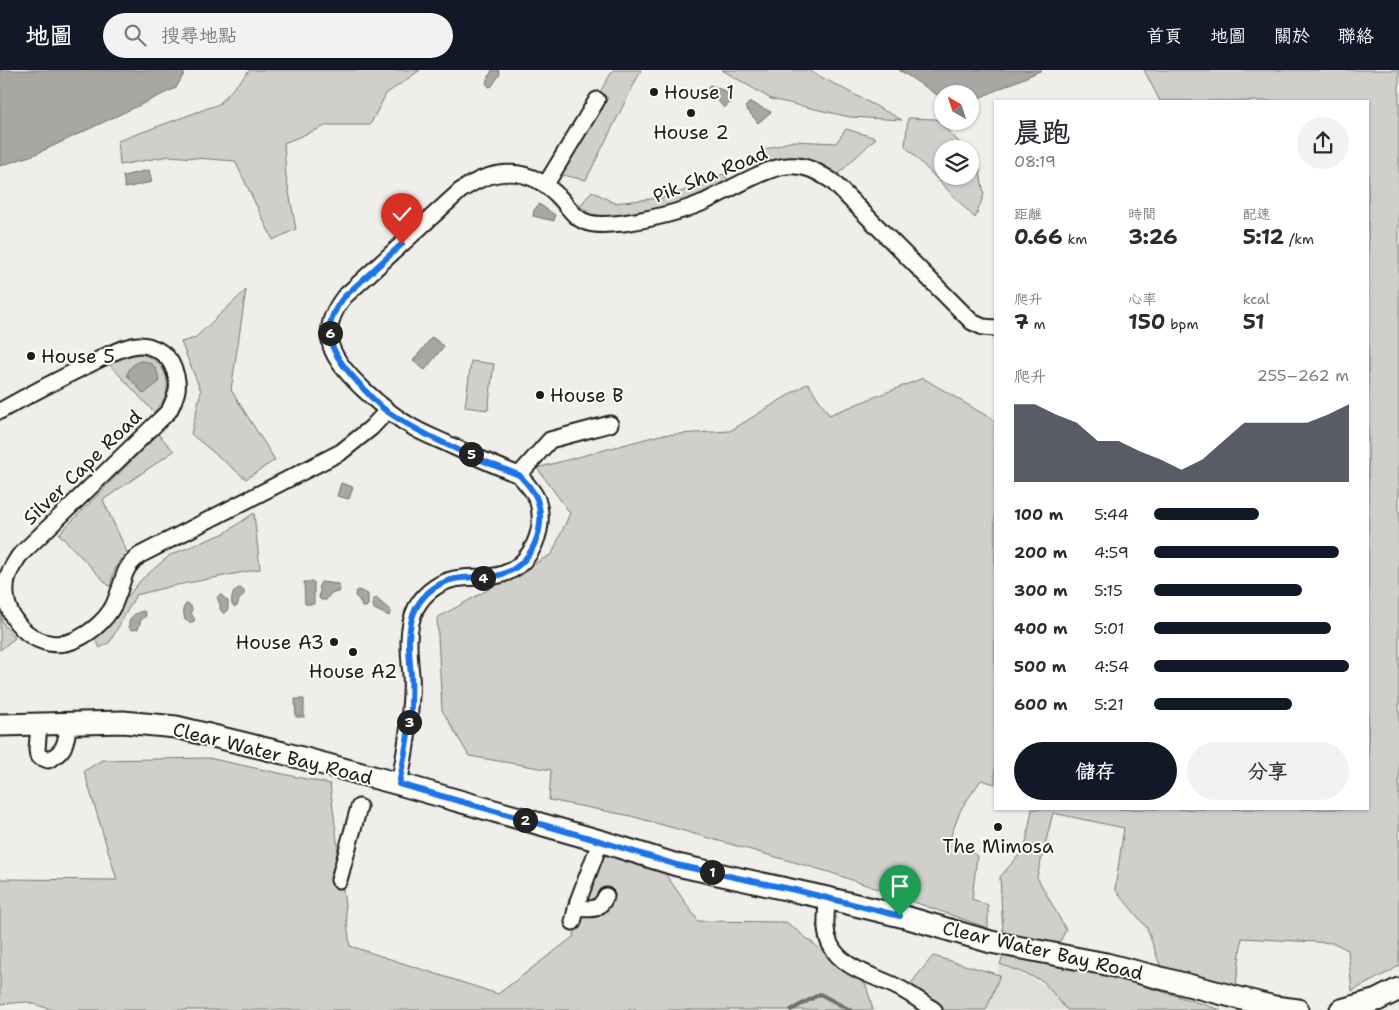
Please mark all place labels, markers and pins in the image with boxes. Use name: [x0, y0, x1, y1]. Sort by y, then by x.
place label: House 1: [664, 80, 734, 105]
marker: House 1: [648, 86, 660, 98]
marker: House 2: [685, 107, 697, 119]
place label: House 2: [653, 120, 729, 145]
pin: [381, 193, 423, 244]
pin: 6: [318, 320, 342, 346]
place label: House 5: [41, 344, 115, 369]
marker: House 5: [25, 350, 37, 362]
place label: House B: [550, 383, 624, 408]
marker: House B: [534, 389, 546, 401]
pin: 5: [458, 442, 484, 466]
pin: 4: [470, 566, 496, 590]
place label: House A3: [236, 630, 324, 655]
marker: House A3: [328, 636, 340, 648]
marker: House A2: [347, 646, 359, 658]
place label: House A2: [309, 659, 397, 684]
pin: 3: [396, 710, 422, 734]
pin: 2: [512, 808, 538, 832]
marker: The Mimosa: [992, 821, 1004, 833]
place label: The Mimosa: [942, 834, 1054, 859]
pin: 1: [700, 860, 724, 884]
pin: [879, 865, 921, 916]

